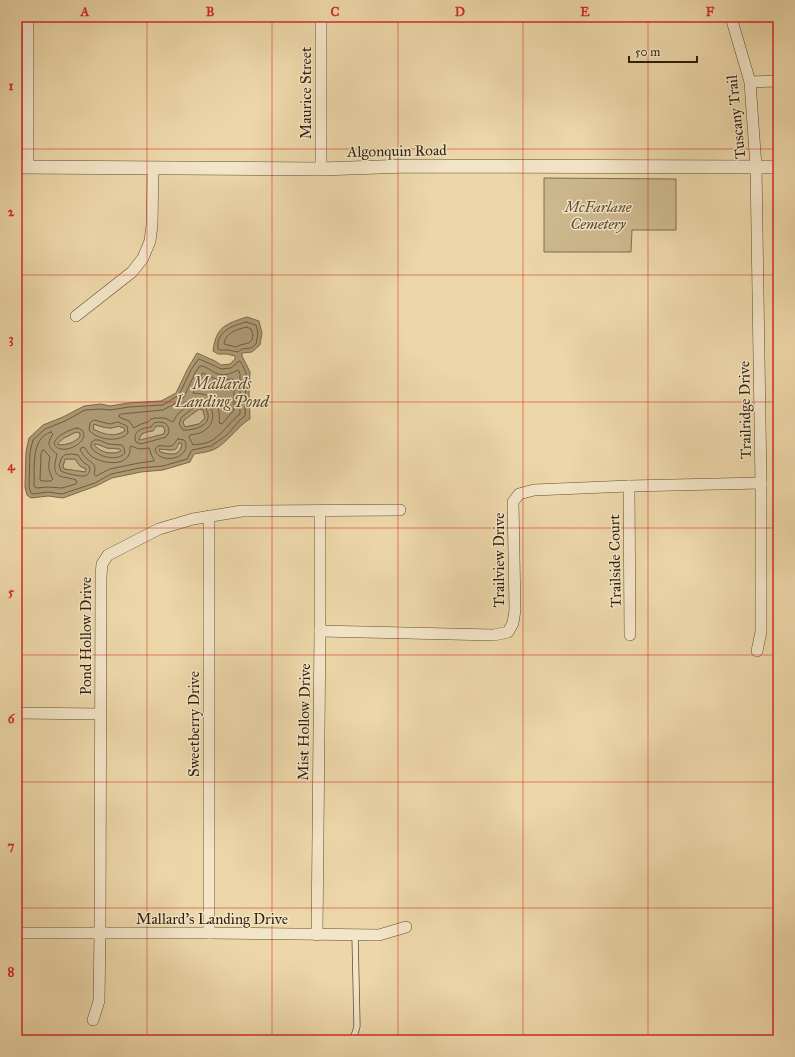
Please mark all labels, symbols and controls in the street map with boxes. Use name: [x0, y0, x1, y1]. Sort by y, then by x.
text: A: [80, 4, 90, 20]
text: B: [206, 4, 215, 20]
text: C: [331, 4, 340, 20]
text: D: [455, 4, 465, 20]
text: E: [580, 4, 590, 20]
text: F: [706, 4, 715, 20]
scale bar: [629, 38, 697, 64]
text: 50 m: [635, 45, 660, 59]
street label: Maurice Street: [297, 46, 315, 139]
street label: Tuscany Trail: [723, 73, 749, 160]
text: 1: [8, 78, 14, 94]
street label: Algonquin Road: [346, 141, 447, 162]
park label: McFarlane Cemetery: [563, 198, 632, 233]
text: 2: [8, 204, 15, 220]
text: 3: [8, 331, 14, 347]
street label: Trailridge Drive: [735, 361, 755, 459]
water label: Mallards Landing Pond: [174, 374, 271, 411]
text: 4: [7, 458, 15, 474]
street label: Trailview Drive: [490, 512, 508, 608]
street label: Trailside Court: [605, 513, 625, 608]
street label: Pond Hollow Drive: [77, 577, 95, 695]
text: 5: [8, 584, 15, 600]
street label: Mist Hollow Drive: [294, 663, 314, 781]
street label: Sweetberry Drive: [185, 671, 203, 777]
text: 6: [8, 711, 16, 727]
text: 7: [8, 838, 15, 854]
street label: Mallard's Landing Drive: [136, 910, 288, 928]
text: 8: [8, 964, 15, 980]

